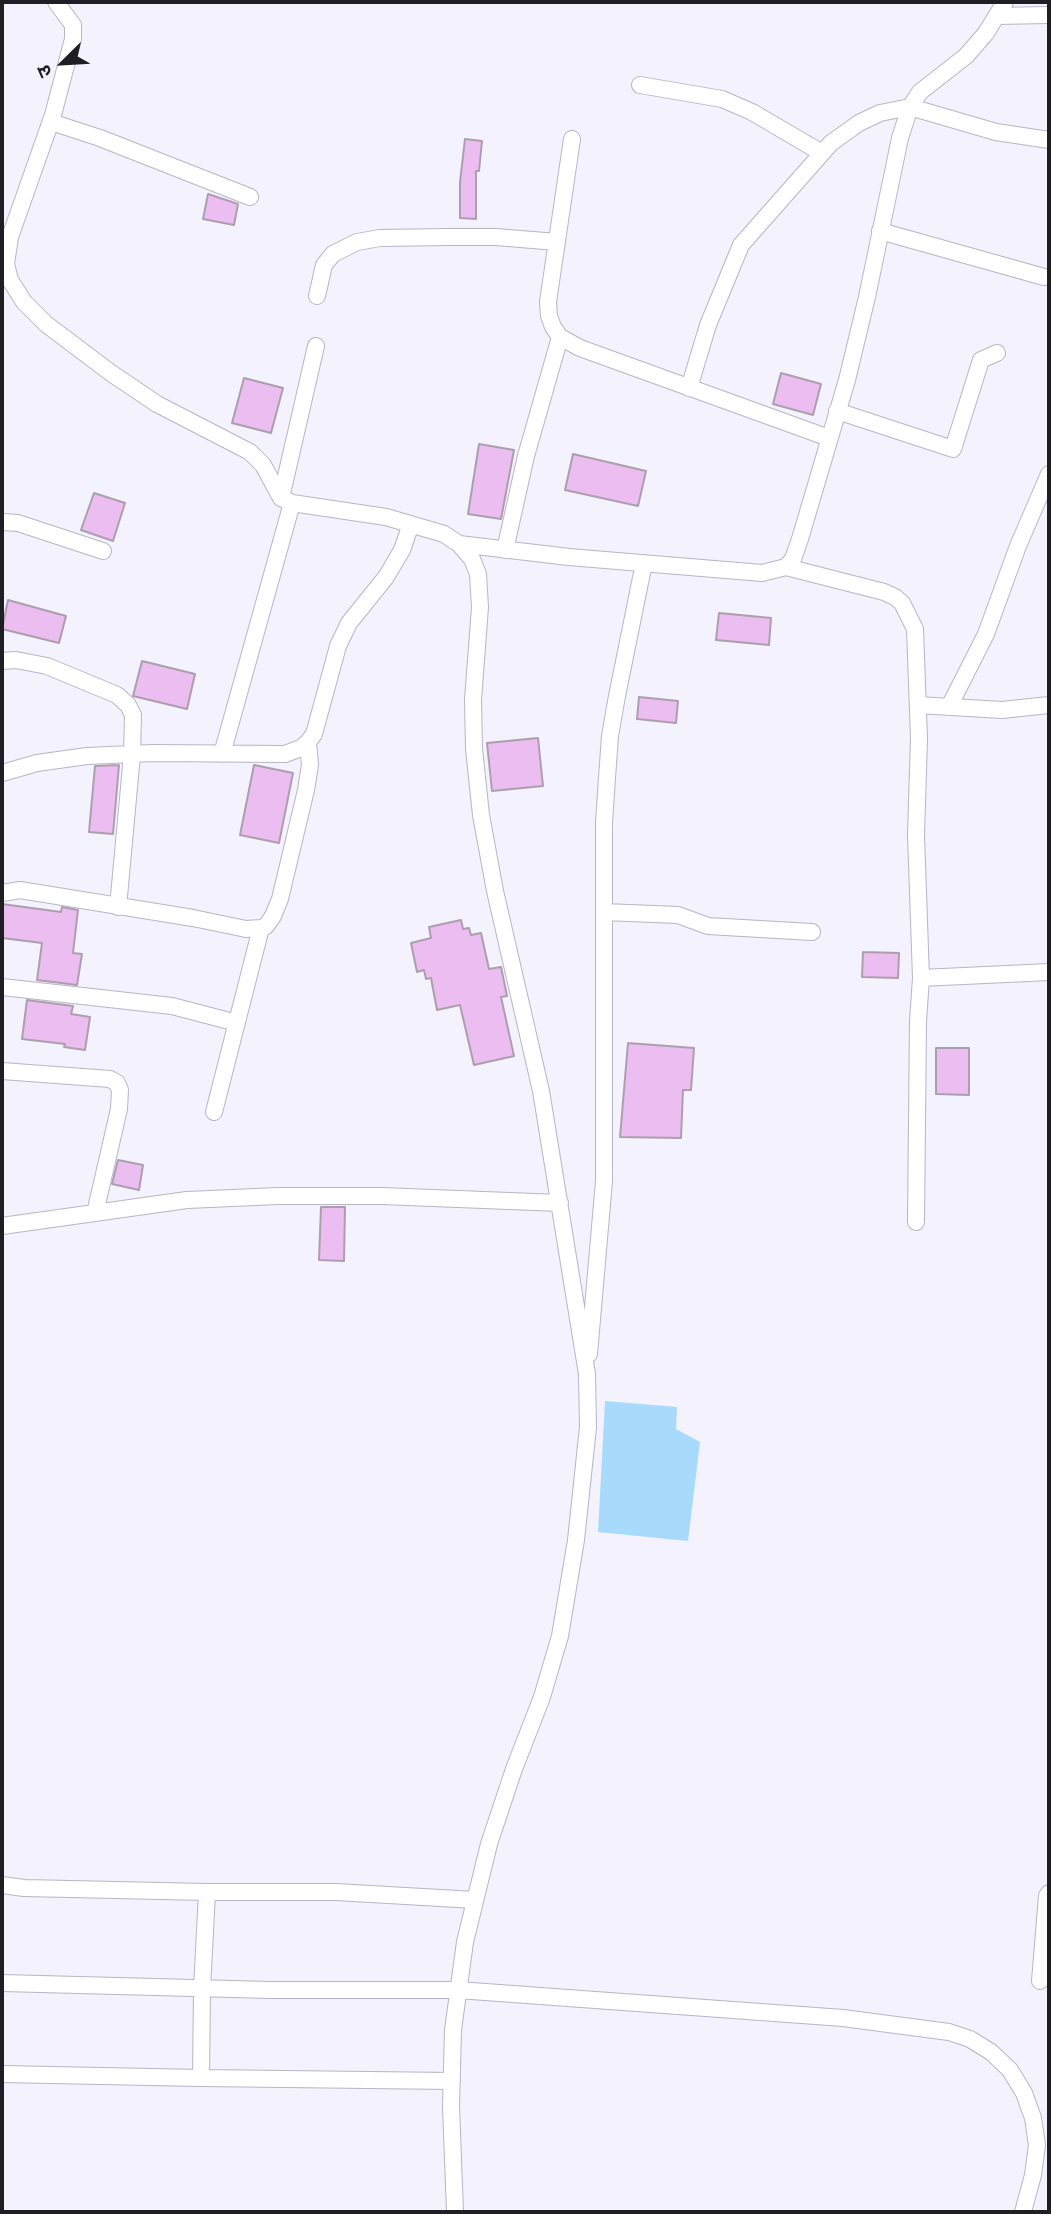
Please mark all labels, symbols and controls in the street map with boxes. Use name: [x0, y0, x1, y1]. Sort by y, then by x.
north arrow: [28, 28, 98, 98]
text: उ: [32, 62, 56, 81]

